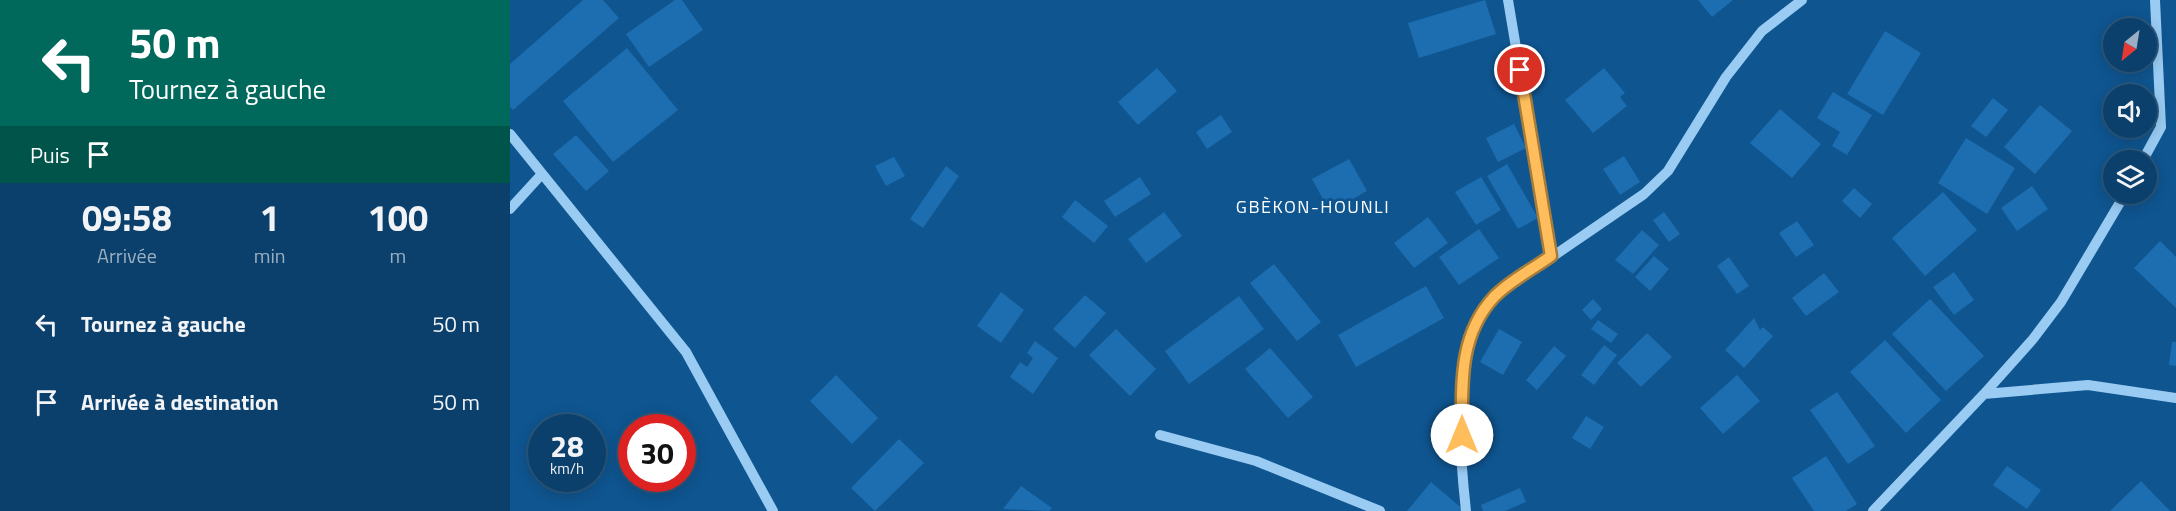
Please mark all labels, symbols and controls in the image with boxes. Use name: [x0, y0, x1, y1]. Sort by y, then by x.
text: 50 m: [129, 10, 221, 74]
north arrow: [2103, 18, 2157, 72]
map controls: [2103, 18, 2157, 204]
icon: left: [30, 24, 108, 102]
pin: [1494, 44, 1545, 95]
icon: arrive: [1503, 53, 1536, 86]
text: Tournez à gauche: [129, 68, 326, 109]
button: sound: [2103, 84, 2157, 138]
text: Puis: [30, 138, 70, 172]
icon: arrive: [82, 138, 115, 171]
button: layers: [2103, 150, 2157, 204]
text: 09:58: [82, 190, 172, 245]
text: 1: [260, 190, 280, 245]
text: 100: [368, 190, 428, 245]
district label: GBÈKON-HOUNLI: [1236, 193, 1390, 220]
text: Arrivée: [97, 240, 157, 271]
text: min: [254, 240, 286, 271]
text: m: [389, 240, 406, 271]
text: Tournez à gauche: [81, 307, 246, 341]
text: 50 m: [432, 307, 480, 341]
icon: left: [30, 308, 63, 341]
text: Arrivée à destination: [81, 385, 279, 419]
text: 50 m: [432, 385, 480, 419]
icon: arrive: [30, 386, 63, 419]
position arrow: [1430, 403, 1494, 467]
speed limit sign: 30: [618, 414, 696, 492]
text: 28: [550, 423, 584, 469]
text: km/h: [550, 457, 584, 480]

